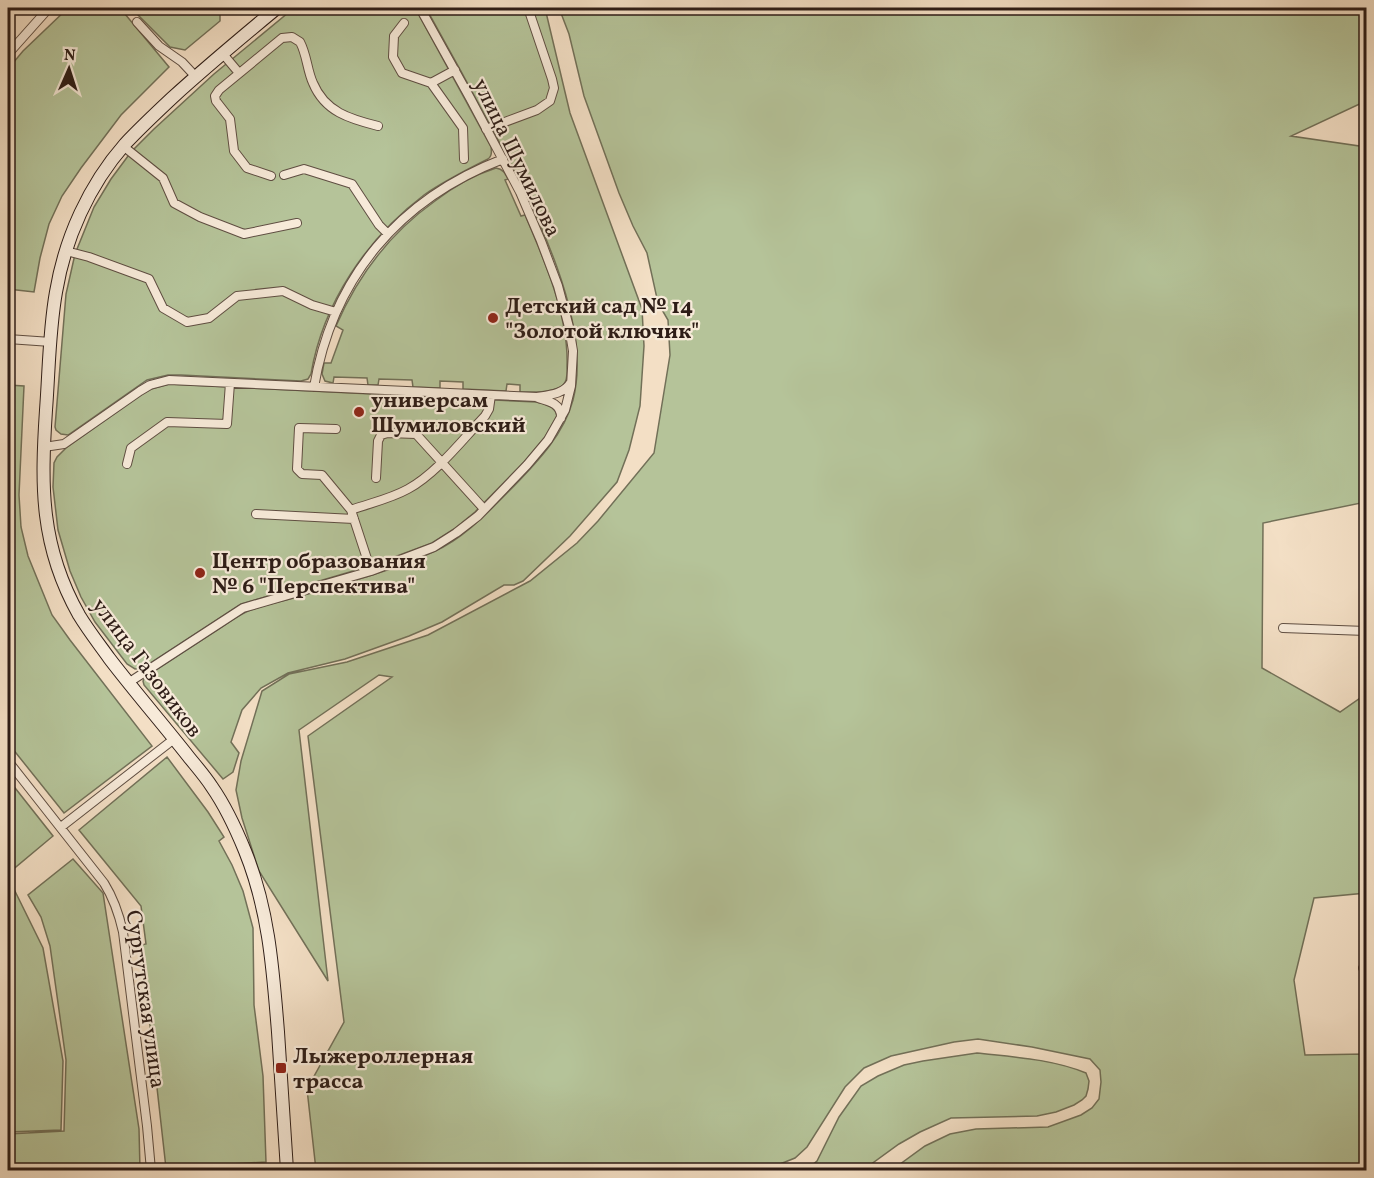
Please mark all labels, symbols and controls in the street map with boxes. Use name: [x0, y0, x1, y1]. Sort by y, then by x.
north arrow: [39, 39, 99, 99]
text: N: [63, 45, 76, 67]
street label: улица Шумилова: [464, 74, 568, 243]
place label: Детский сад № 14 "Золотой ключик": [505, 292, 699, 348]
marker: Детский сад № 14 "Золотой ключик": [486, 311, 500, 325]
place label: универсам Шумиловский: [371, 386, 526, 442]
marker: универсам Шумиловский: [352, 405, 366, 419]
place label: Центр образования № 6 "Перспектива": [212, 547, 426, 603]
marker: Центр образования № 6 "Перспектива": [193, 566, 207, 580]
street label: улица Газовиков: [83, 592, 209, 745]
street label: Сургутская улица: [117, 908, 172, 1090]
place label: Лыжероллерная трасса: [293, 1042, 473, 1098]
marker: Лыжероллерная трасса: [274, 1061, 288, 1075]

